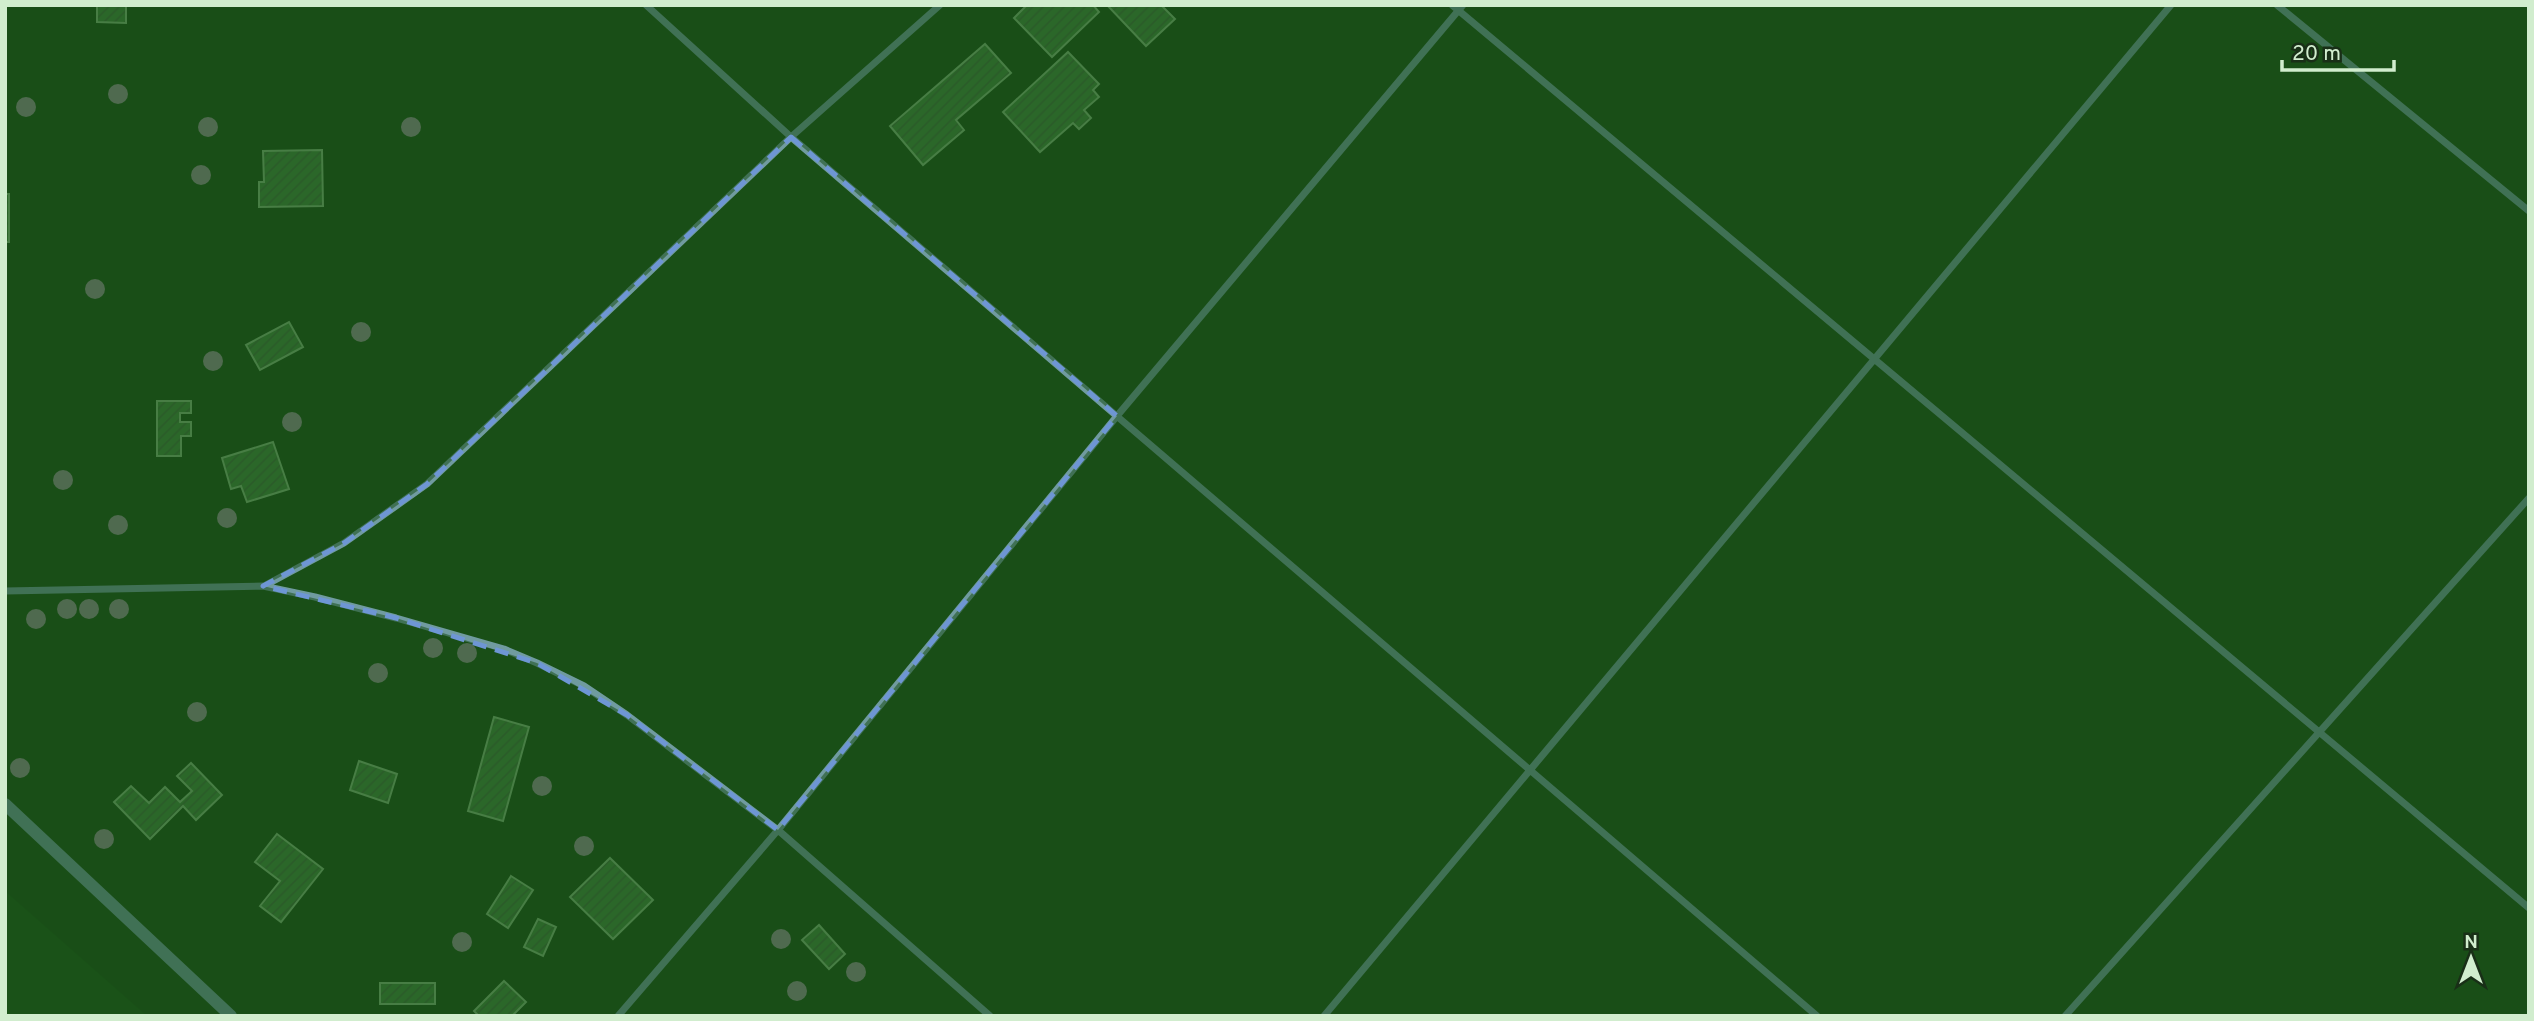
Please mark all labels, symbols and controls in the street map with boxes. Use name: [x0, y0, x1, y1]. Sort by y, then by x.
scale bar: [2282, 28, 2394, 72]
text: 20 m: [2292, 41, 2341, 68]
north arrow: [2436, 923, 2506, 993]
text: N: [2464, 931, 2478, 955]

